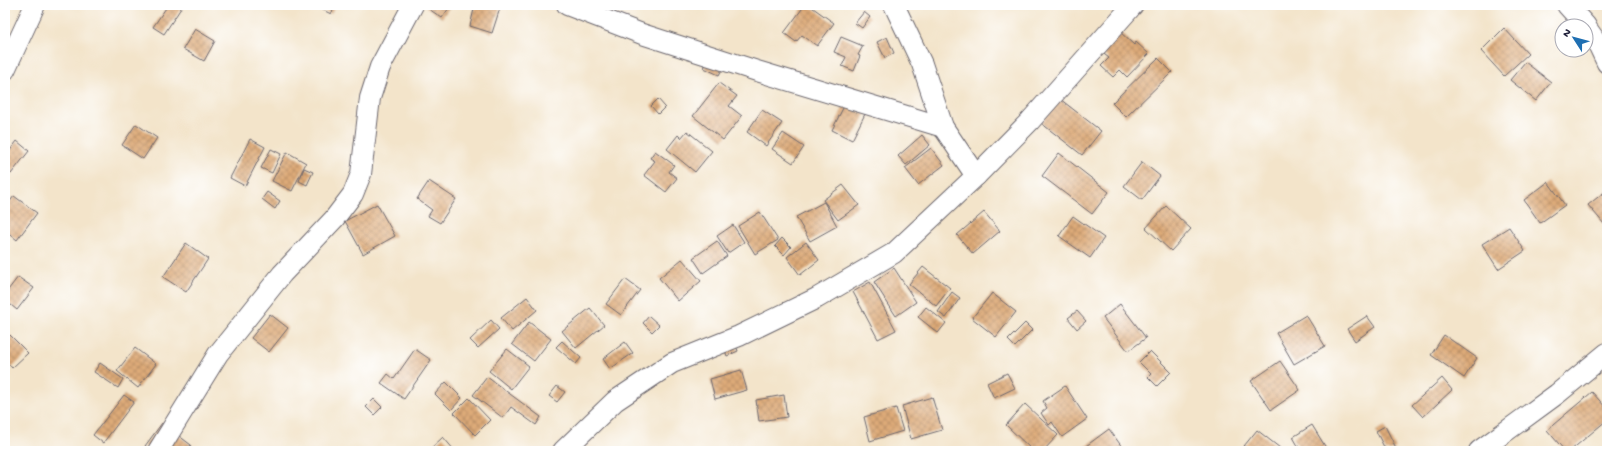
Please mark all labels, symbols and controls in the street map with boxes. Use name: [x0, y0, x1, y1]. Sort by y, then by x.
north arrow: [1554, 18, 1594, 58]
text: N: [1561, 27, 1574, 40]

